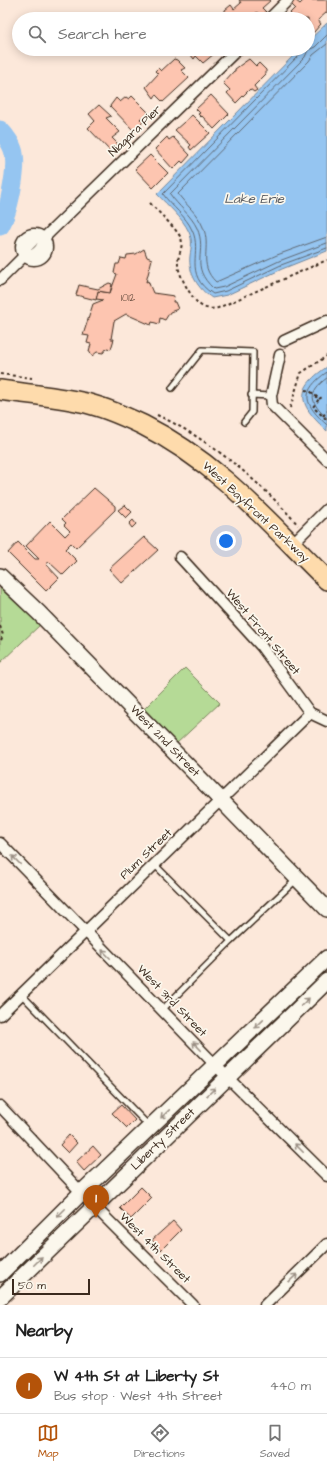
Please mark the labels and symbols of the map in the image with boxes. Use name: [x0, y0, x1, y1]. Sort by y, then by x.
street label: Niagara Pier: [105, 101, 166, 161]
water label: Lake Erie: [224, 190, 285, 208]
house number: 1012: [121, 291, 136, 305]
street label: West Bayfront Parkway: [198, 458, 314, 567]
your location: [216, 531, 236, 551]
street label: West Front Street: [222, 585, 304, 679]
street label: West 2nd Street: [126, 701, 204, 781]
street label: Plum Street: [116, 825, 176, 883]
one-way arrow: [11, 855, 21, 865]
one-way arrow: [101, 949, 111, 959]
street label: West 3rd Street: [133, 961, 211, 1041]
one-way arrow: [300, 998, 310, 1007]
one-way arrow: [254, 1019, 264, 1028]
one-way arrow: [193, 1041, 202, 1051]
one-way arrow: [206, 1088, 216, 1097]
street label: Liberty Street: [127, 1104, 200, 1175]
one-way arrow: [160, 1109, 170, 1118]
one-way arrow: [294, 1143, 304, 1153]
pin: 1: [83, 1185, 109, 1218]
one-way arrow: [56, 1208, 66, 1218]
street label: West 4th Street: [116, 1209, 194, 1287]
one-way arrow: [33, 1256, 43, 1266]
one-way arrow: [288, 1273, 298, 1283]
scale bar: [12, 1277, 90, 1296]

